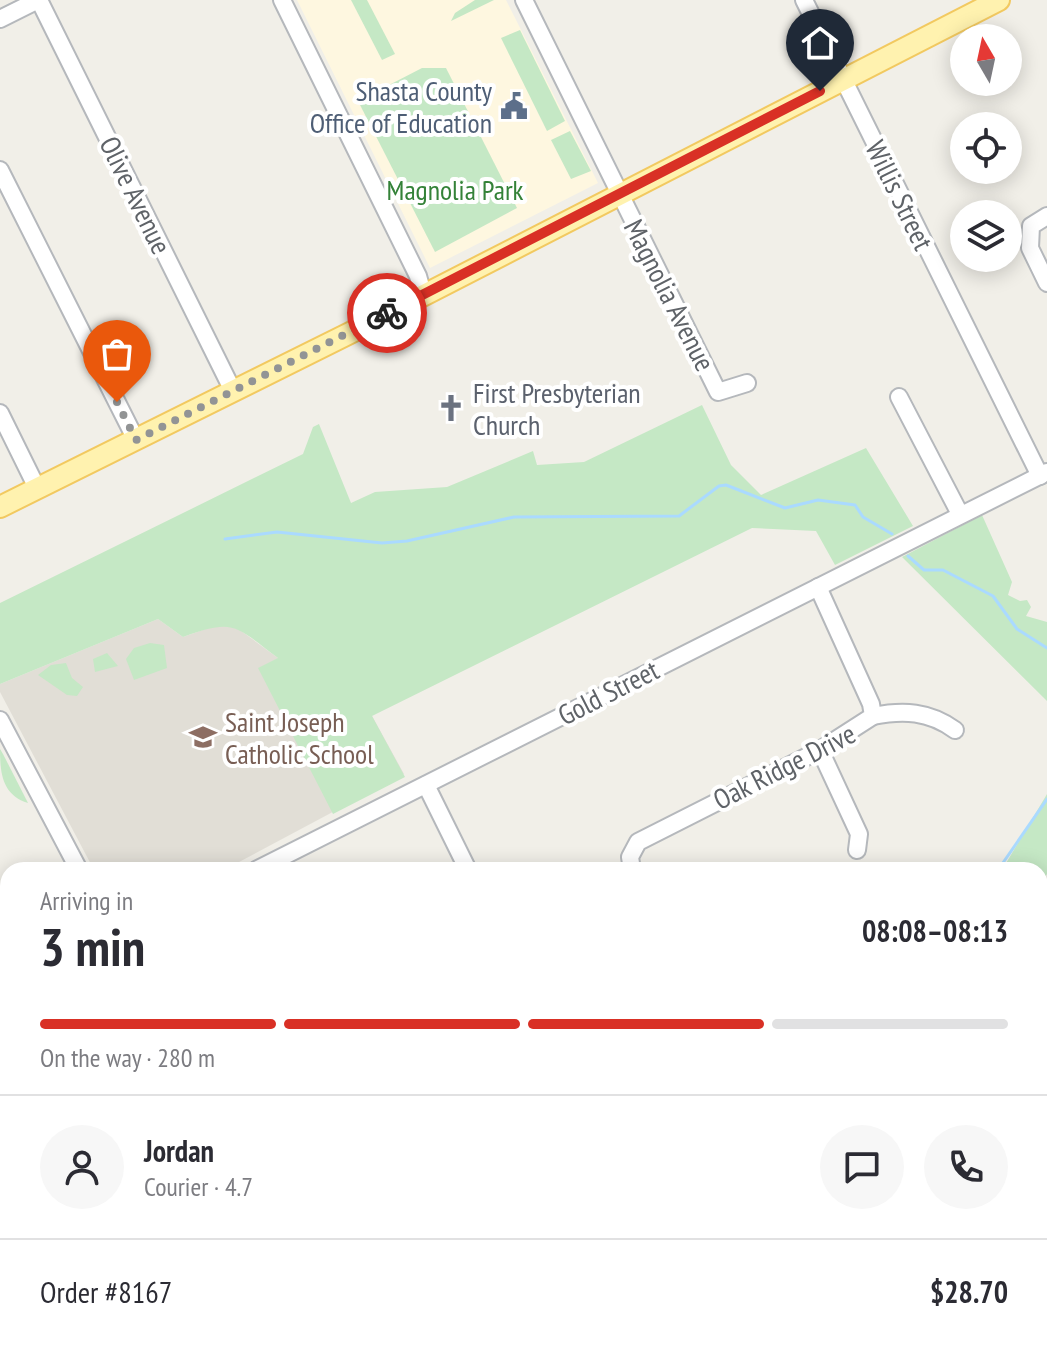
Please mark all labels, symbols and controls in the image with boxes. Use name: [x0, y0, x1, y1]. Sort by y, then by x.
pin: [786, 9, 854, 91]
icon: home: [798, 21, 842, 65]
north arrow: [950, 24, 1022, 96]
map controls: [950, 24, 1022, 272]
place label: Shasta County Office of Education: [310, 72, 492, 141]
public building icon: Shasta County Office of Education: [499, 91, 529, 121]
button: locate: [950, 112, 1022, 184]
street label: Olive Avenue: [92, 130, 180, 260]
street label: Willis Street: [858, 134, 942, 256]
park label: Magnolia Park: [387, 171, 524, 208]
button: layers: [950, 200, 1022, 272]
street label: Magnolia Avenue: [616, 213, 724, 377]
courier: [347, 273, 427, 353]
icon: bike: [365, 291, 409, 335]
pin: [83, 320, 151, 402]
icon: bag: [95, 332, 139, 376]
place label: First Presbyterian Church: [473, 374, 641, 443]
church icon: First Presbyterian Church: [436, 393, 466, 423]
street label: Gold Street: [551, 651, 665, 733]
place label: Saint Joseph Catholic School: [225, 703, 374, 772]
street label: Oak Ridge Drive: [707, 714, 861, 818]
school or university icon: Saint Joseph Catholic School: [188, 722, 218, 752]
text: Arriving in: [40, 884, 133, 917]
text: 08:08–08:13: [862, 911, 1008, 950]
text: 3 min: [40, 913, 145, 980]
text: On the way · 280 m: [40, 1041, 215, 1074]
button: person: [40, 1125, 124, 1209]
button: chat: [820, 1125, 904, 1209]
button: phone: [924, 1125, 1008, 1209]
text: Jordan: [144, 1131, 214, 1170]
text: Courier · 4.7: [144, 1170, 253, 1203]
text: Order #8167: [40, 1272, 172, 1311]
text: $28.70: [930, 1272, 1008, 1311]

